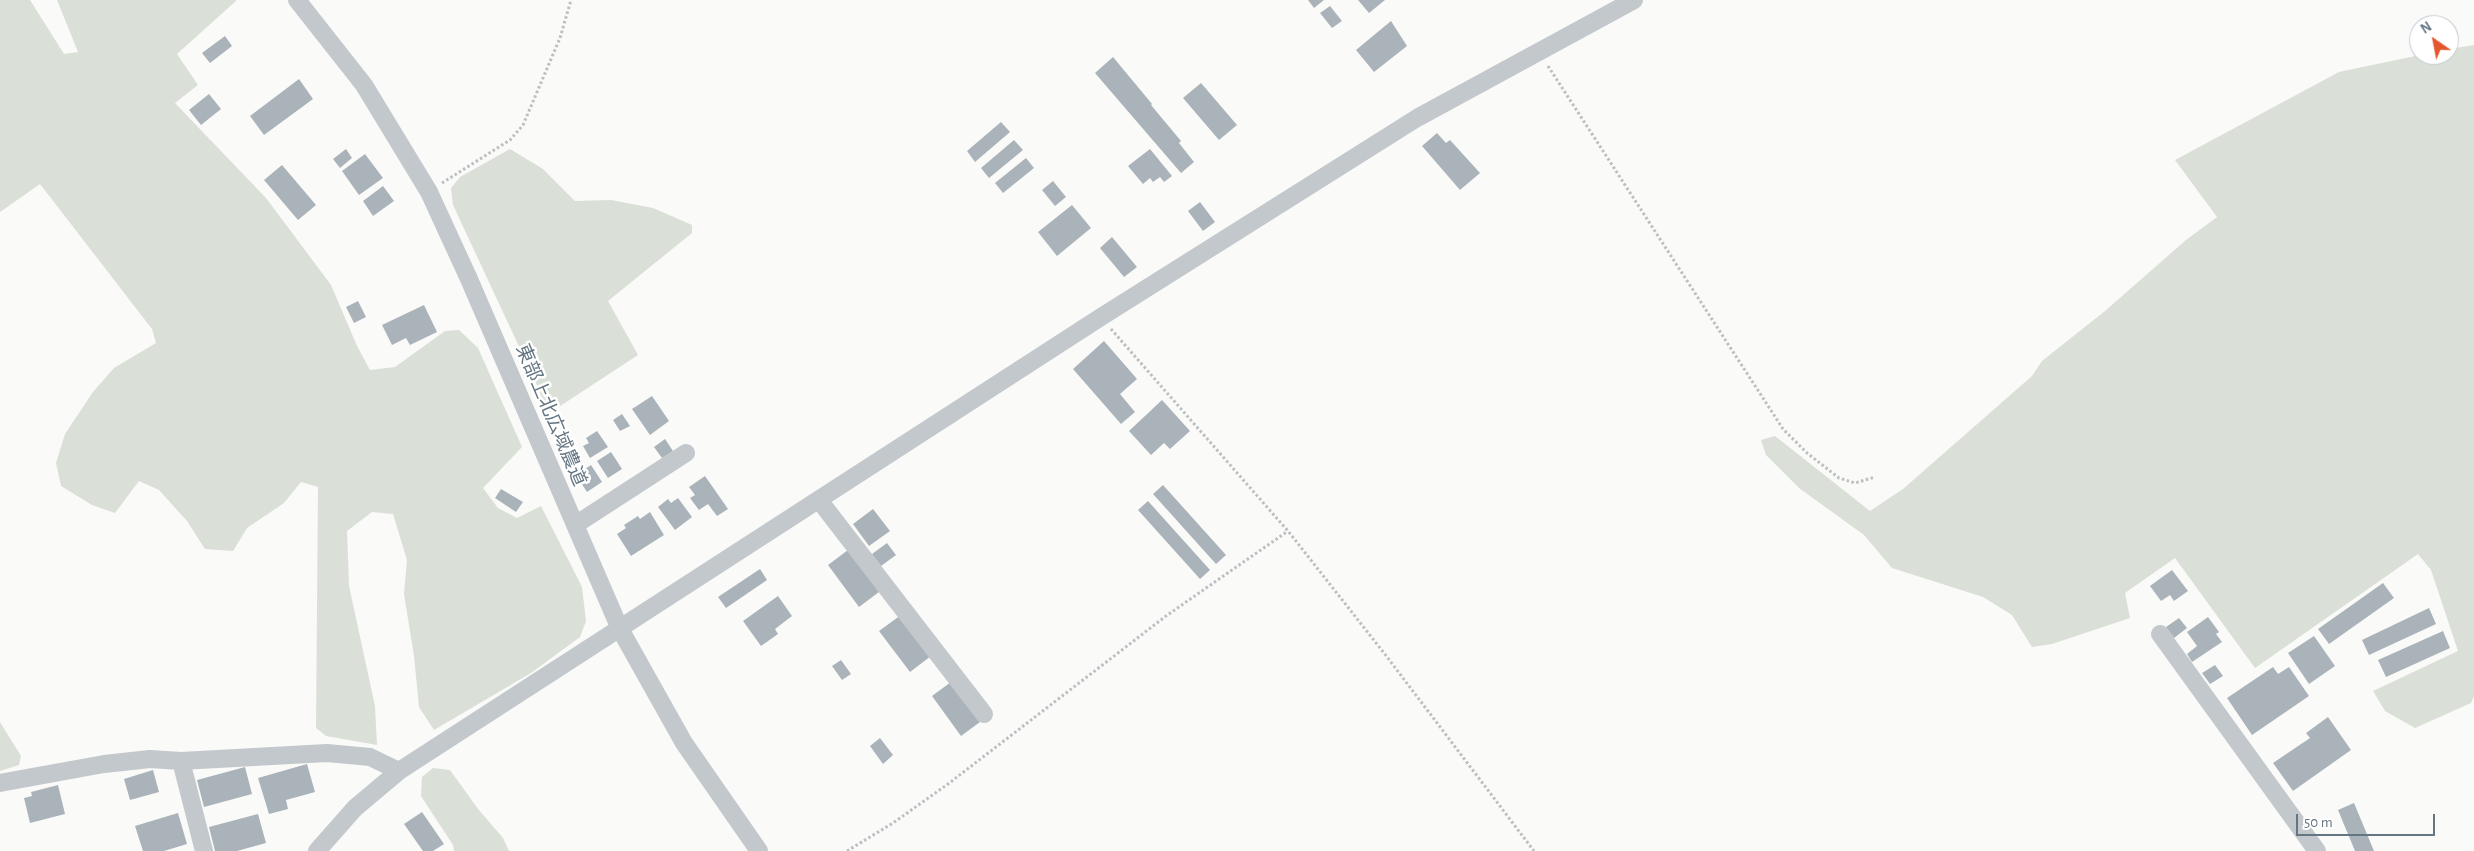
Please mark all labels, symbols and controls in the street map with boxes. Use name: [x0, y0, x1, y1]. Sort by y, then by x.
north arrow: [2409, 15, 2459, 65]
text: N: [2418, 20, 2434, 37]
street label: 東部上北広域農道: [511, 341, 591, 489]
scale bar: [2299, 804, 2438, 836]
text: 50 m: [2304, 815, 2333, 830]

